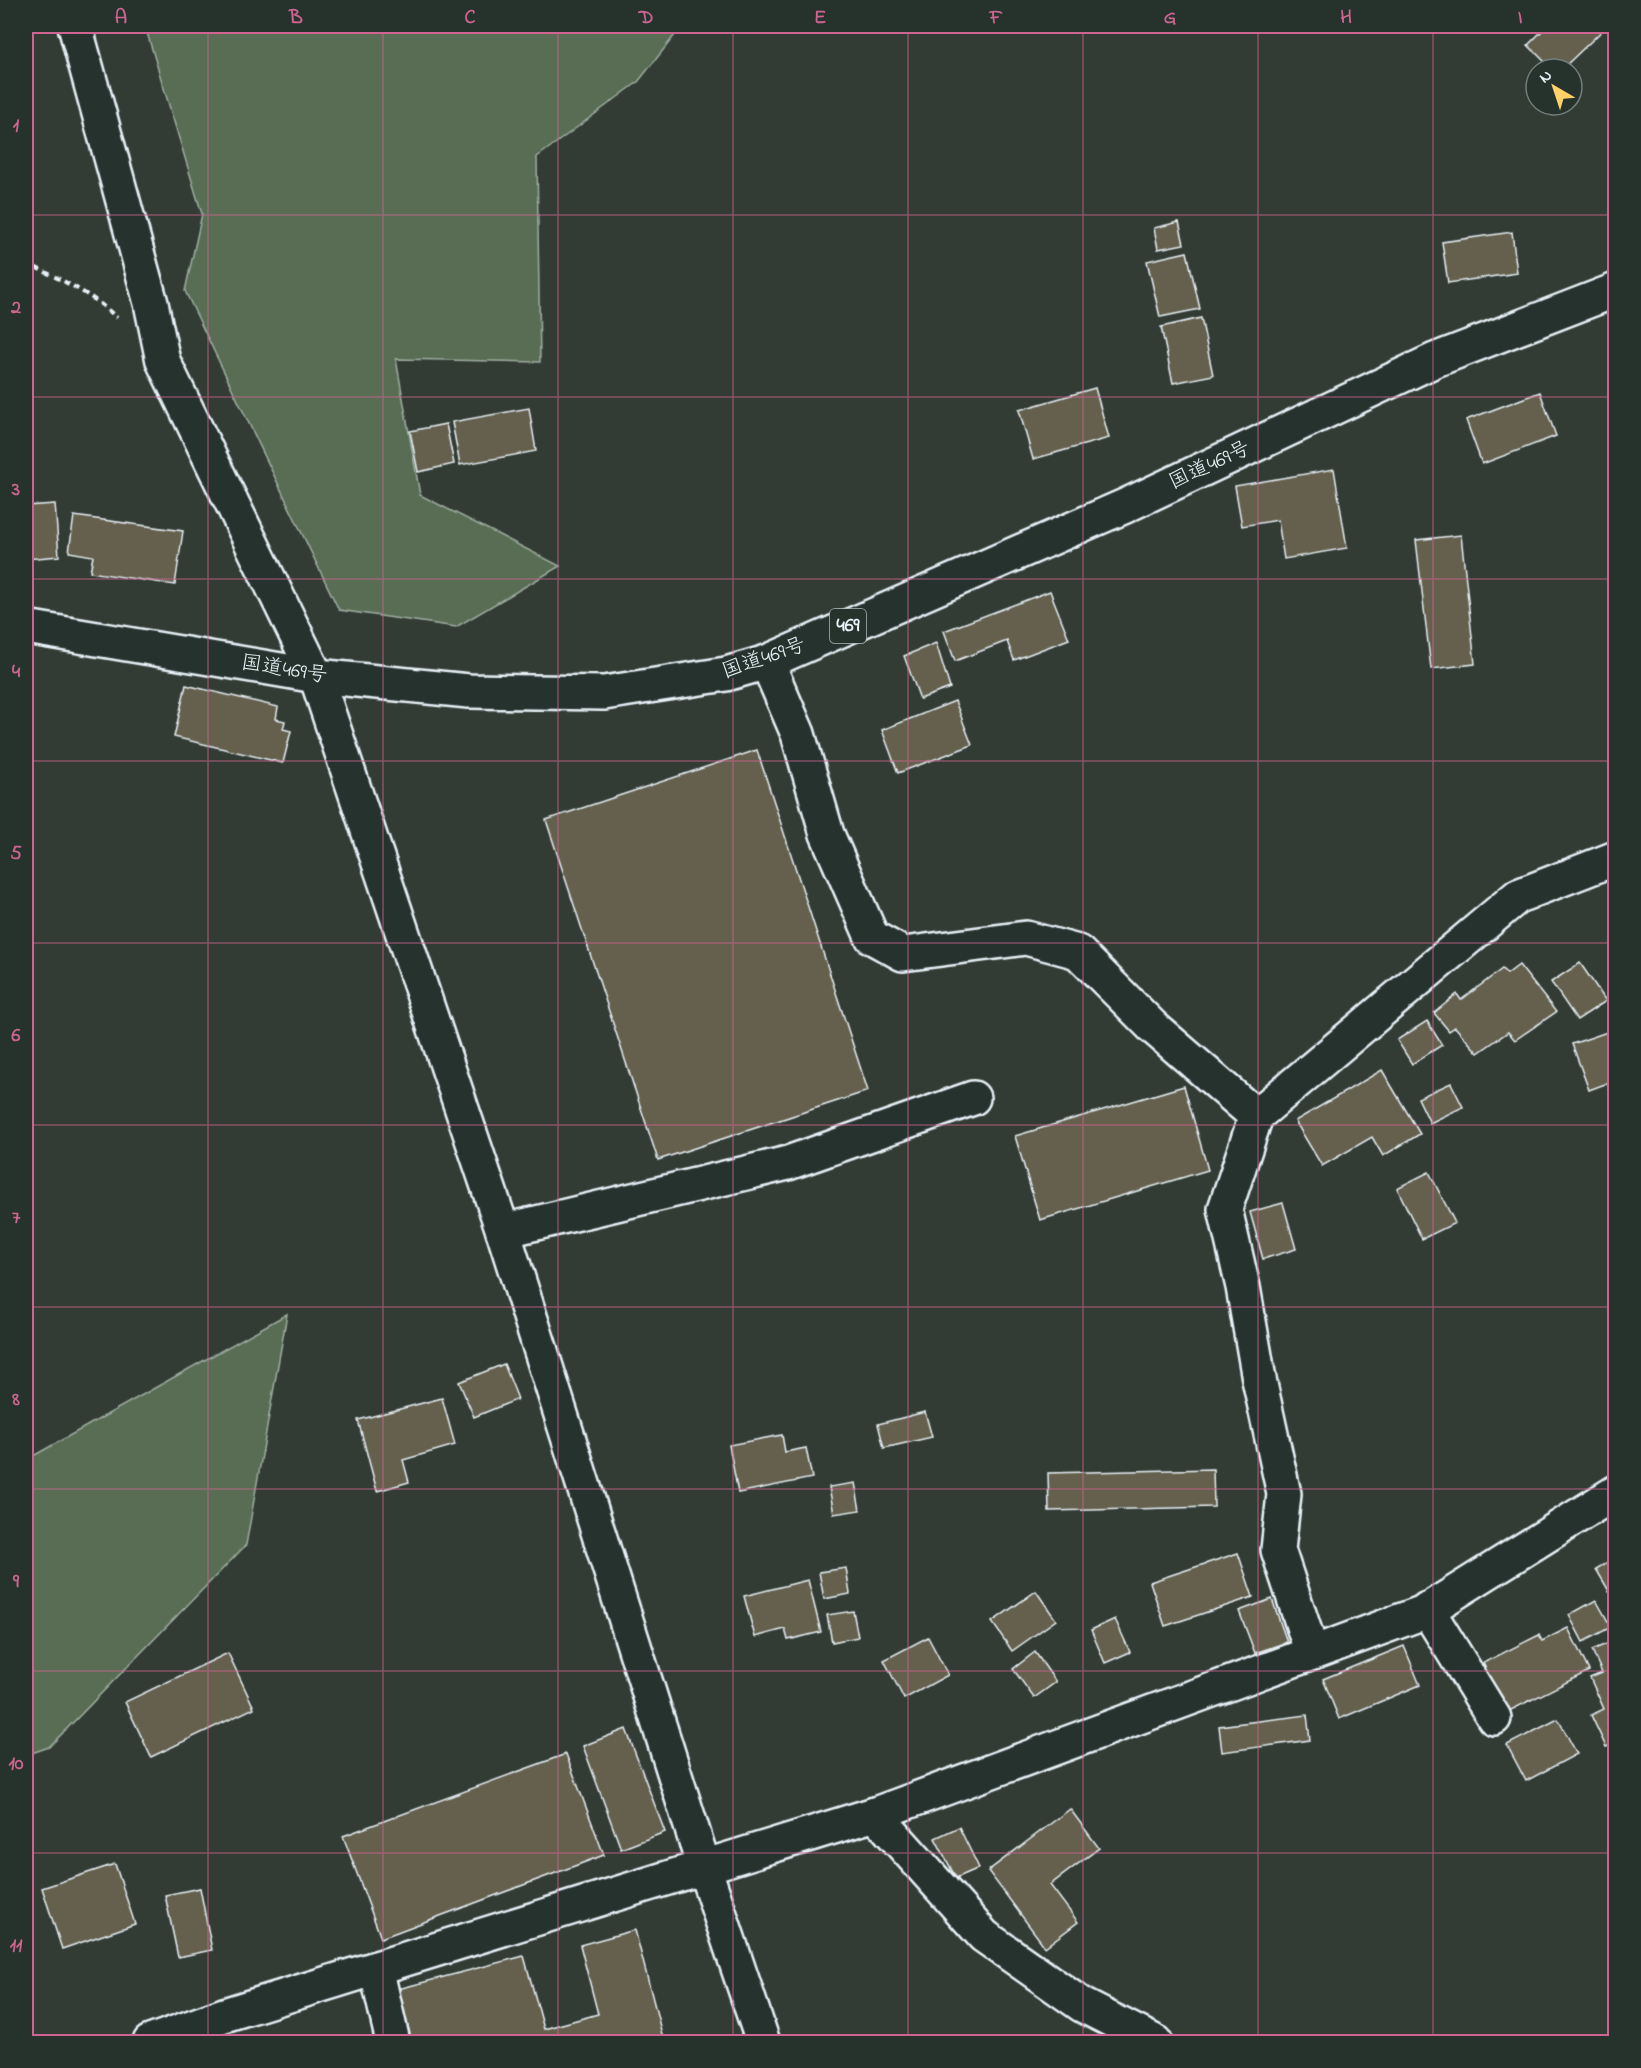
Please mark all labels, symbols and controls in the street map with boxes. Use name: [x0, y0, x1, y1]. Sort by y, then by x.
text: A: [115, 4, 127, 33]
text: B: [288, 4, 303, 33]
text: C: [465, 4, 476, 33]
text: D: [638, 4, 653, 33]
text: E: [814, 4, 826, 33]
text: F: [989, 4, 1003, 33]
text: G: [1164, 4, 1177, 33]
text: H: [1340, 4, 1352, 33]
text: I: [1518, 4, 1523, 33]
north arrow: [1524, 57, 1584, 117]
text: N: [1534, 64, 1558, 90]
text: 1: [13, 112, 20, 141]
text: 2: [10, 294, 21, 323]
street label: 国道469号: [1164, 434, 1256, 498]
text: 3: [11, 476, 20, 505]
road number: 469: [830, 609, 866, 643]
street label: 国道469号: [718, 631, 810, 687]
street label: 国道469号: [239, 648, 329, 692]
text: 4: [12, 658, 21, 687]
text: 5: [10, 840, 22, 869]
text: 6: [12, 1022, 21, 1051]
text: 7: [12, 1204, 21, 1233]
text: 8: [11, 1386, 20, 1415]
text: 9: [12, 1568, 20, 1597]
text: 10: [9, 1750, 24, 1779]
text: 11: [10, 1932, 23, 1961]

